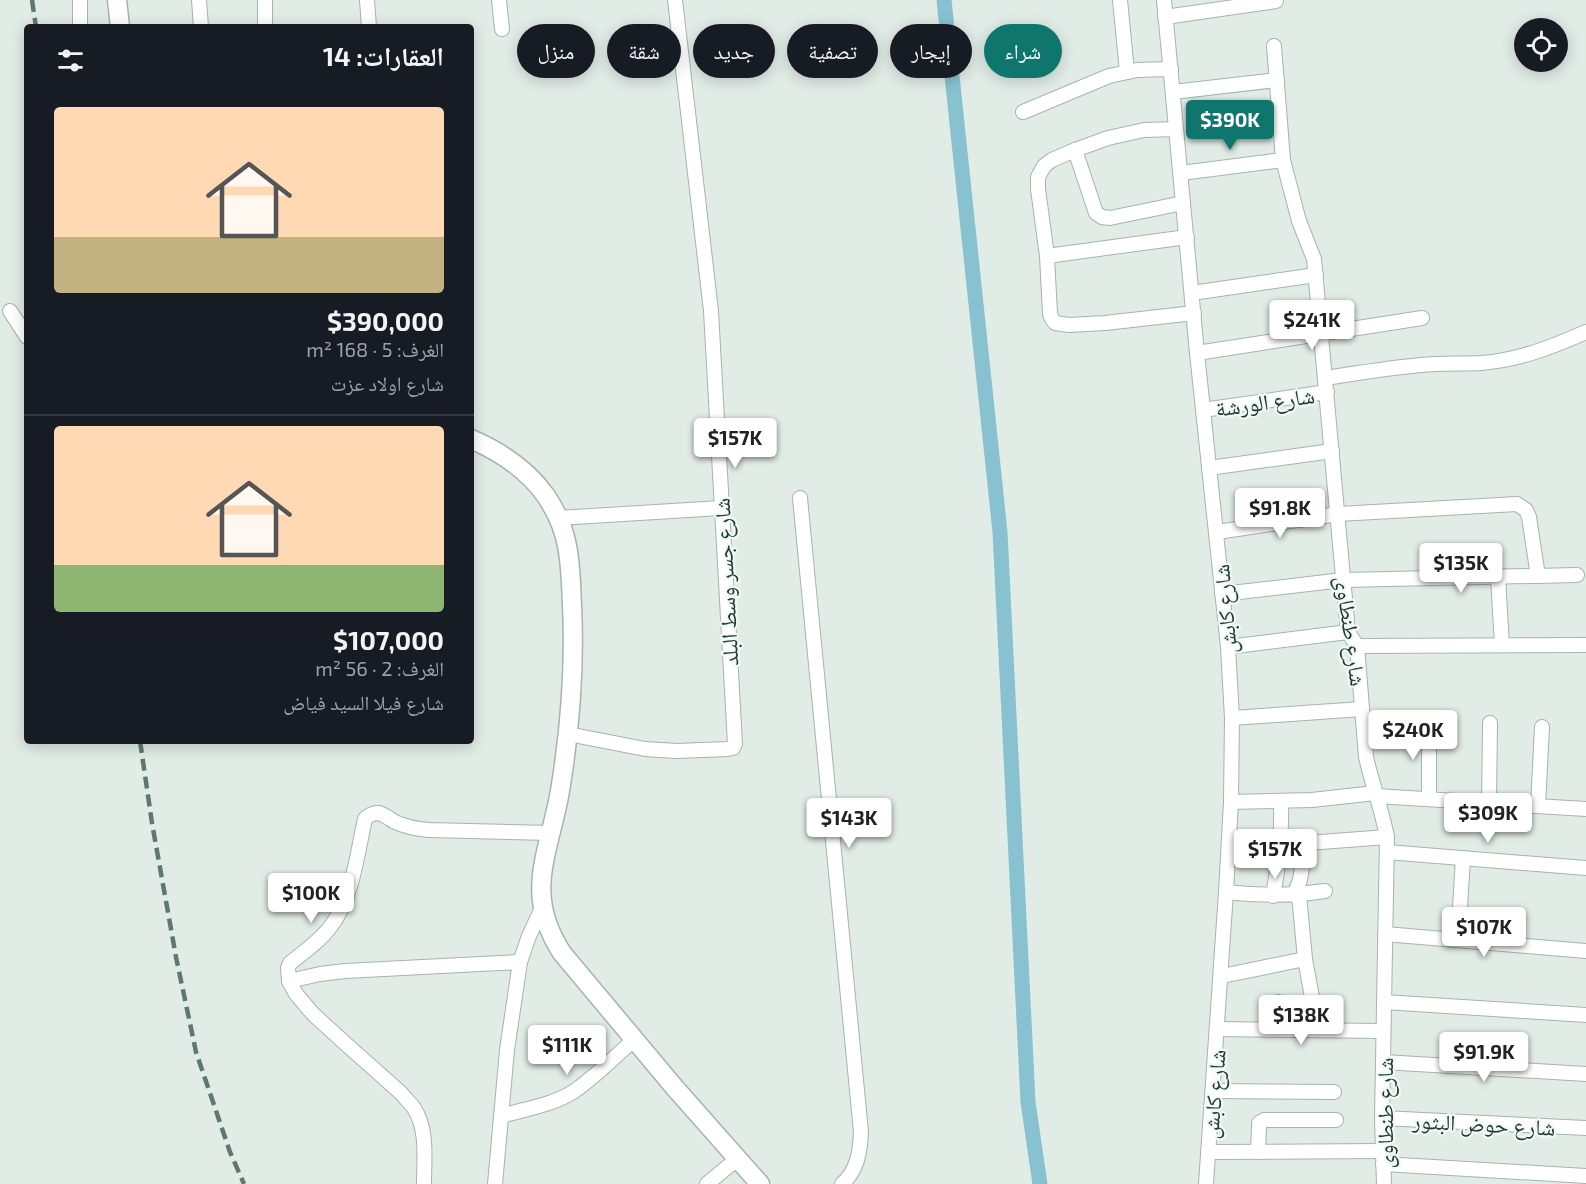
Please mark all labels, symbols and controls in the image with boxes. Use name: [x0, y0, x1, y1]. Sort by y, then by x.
map controls: [1514, 18, 1568, 72]
button: locate: [1514, 18, 1568, 72]
chip: منزل: [517, 24, 595, 78]
chip: شقة: [607, 24, 681, 78]
chip: جديد: [693, 24, 775, 78]
chip: تصفية: [787, 24, 878, 78]
chip: إيجار: [890, 24, 972, 78]
chip: شراء: [984, 24, 1062, 78]
text: العقارات: 14: [323, 40, 444, 71]
icon: filters: [54, 44, 87, 77]
pin: $390K: [1188, 100, 1272, 151]
text: $390K: [1200, 107, 1260, 131]
icon: home: [195, 146, 303, 254]
pin: $241K: [1270, 300, 1354, 351]
text: $390,000: [327, 305, 444, 336]
text: $241K: [1283, 307, 1341, 331]
text: الغرف: 5 · 168 m²: [306, 337, 444, 361]
text: شارع اولاد عزت: [331, 371, 444, 395]
street label: شارع الورشة: [1214, 381, 1317, 423]
pin: $157K: [693, 418, 777, 469]
text: $157K: [708, 425, 762, 449]
icon: home: [195, 465, 303, 573]
pin: $91.8K: [1231, 488, 1329, 539]
text: $91.8K: [1249, 495, 1311, 519]
street label: شارع جسر وسط البلد: [708, 497, 744, 667]
pin: $135K: [1419, 543, 1503, 594]
text: $135K: [1433, 550, 1489, 574]
street label: شارع كابش: [1207, 563, 1243, 655]
street label: شارع طنطاوى: [1329, 574, 1373, 688]
text: $107,000: [333, 624, 444, 655]
text: الغرف: 2 · 56 m²: [315, 656, 444, 680]
text: شارع فيلا السيد فياض: [283, 690, 444, 714]
pin: $240K: [1371, 710, 1455, 761]
text: $240K: [1382, 717, 1444, 741]
pin: $309K: [1446, 793, 1530, 844]
pin: $143K: [807, 798, 891, 849]
text: $309K: [1458, 800, 1518, 824]
text: $143K: [821, 805, 878, 829]
pin: $157K: [1233, 829, 1317, 880]
text: $157K: [1248, 836, 1302, 860]
pin: $100K: [269, 873, 353, 924]
text: $100K: [282, 880, 340, 904]
pin: $107K: [1442, 907, 1526, 958]
text: $107K: [1456, 914, 1512, 938]
pin: $138K: [1259, 995, 1343, 1046]
text: $138K: [1273, 1002, 1329, 1026]
pin: $111K: [525, 1025, 609, 1076]
text: $111K: [542, 1032, 592, 1056]
pin: $91.9K: [1435, 1032, 1533, 1083]
text: $91.9K: [1453, 1039, 1515, 1063]
street label: شارع كابش: [1196, 1048, 1232, 1140]
street label: شارع طنطاوى: [1371, 1058, 1399, 1168]
street label: شارع حوض البثور: [1411, 1106, 1556, 1142]

